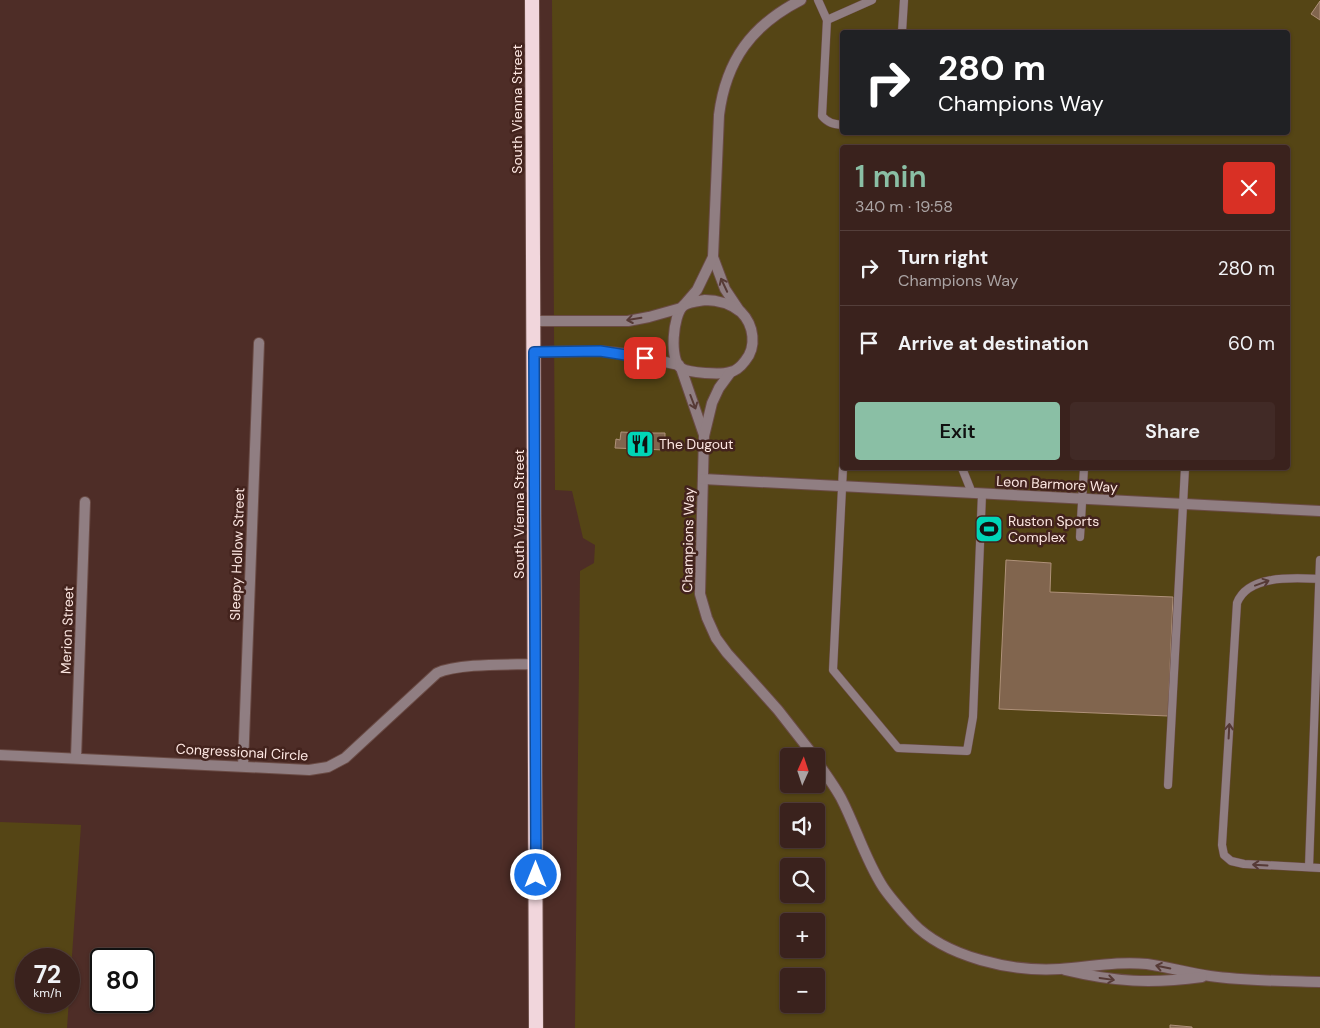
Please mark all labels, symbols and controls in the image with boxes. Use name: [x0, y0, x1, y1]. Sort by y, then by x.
street label: South Vienna Street: [508, 44, 526, 174]
text: 280 m: [938, 45, 1046, 91]
icon: right: [855, 50, 920, 115]
text: Champions Way: [938, 89, 1104, 118]
text: 1 min: [855, 157, 927, 196]
button: close: [1223, 162, 1275, 214]
text: 340 m · 19:58: [855, 196, 953, 217]
text: Turn right: [898, 245, 988, 270]
icon: right: [855, 254, 883, 282]
text: 280 m: [1218, 256, 1275, 281]
text: Champions Way: [898, 270, 1019, 291]
one-way arrow: [719, 278, 729, 293]
one-way arrow: [627, 315, 643, 325]
icon: arrive: [855, 329, 883, 357]
text: Arrive at destination: [898, 331, 1089, 356]
text: 60 m: [1228, 331, 1275, 356]
pin: [624, 337, 666, 379]
icon: arrive: [631, 344, 659, 372]
one-way arrow: [689, 394, 698, 409]
button: Exit: [855, 402, 1060, 460]
button: Share: [1070, 402, 1275, 460]
restaurant icon: The Dugout: [625, 429, 655, 459]
place label: The Dugout: [659, 435, 734, 453]
street label: South Vienna Street: [510, 449, 528, 579]
street label: Leon Barmore Way: [996, 472, 1118, 496]
street label: Sleepy Hollow Street: [226, 487, 248, 621]
street label: Champions Way: [678, 487, 698, 593]
place label: Ruston Sports Complex: [1008, 512, 1099, 546]
sports icon: Ruston Sports Complex: [974, 514, 1004, 544]
one-way arrow: [1254, 578, 1269, 587]
street label: Merion Street: [56, 586, 78, 674]
one-way arrow: [1225, 724, 1234, 740]
street label: Congressional Circle: [175, 740, 309, 764]
north arrow: [780, 748, 825, 792]
map controls: [780, 748, 825, 1013]
button: sound: [780, 803, 825, 848]
position arrow: [509, 848, 561, 900]
button: search: [780, 858, 825, 903]
one-way arrow: [1252, 860, 1268, 870]
button: +: [780, 913, 825, 958]
speed limit sign: 80: [90, 948, 155, 1013]
text: 72: [34, 958, 61, 991]
one-way arrow: [1155, 962, 1171, 972]
button: −: [780, 968, 825, 1013]
one-way arrow: [1098, 974, 1114, 984]
text: km/h: [33, 985, 62, 1001]

